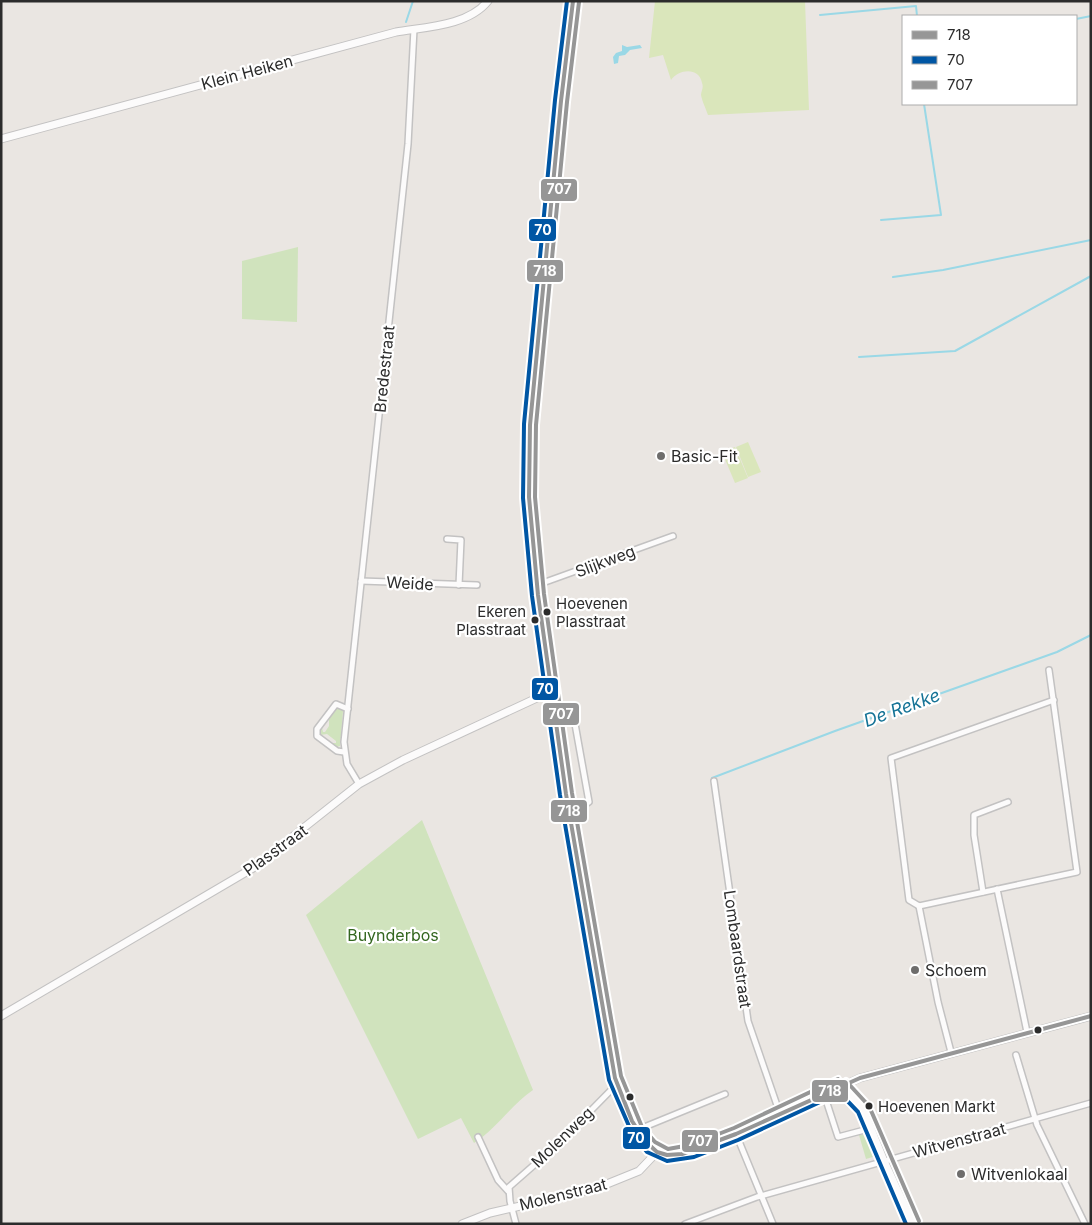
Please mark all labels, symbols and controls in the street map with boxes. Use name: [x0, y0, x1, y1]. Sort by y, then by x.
legend: [902, 15, 1077, 105]
text: 718: [947, 25, 971, 44]
street label: Klein Heiken: [199, 50, 295, 94]
text: 70: [947, 50, 965, 69]
text: 707: [947, 75, 973, 94]
line badge: 707: [540, 178, 578, 202]
text: 707: [546, 180, 572, 197]
line badge: 70: [528, 218, 557, 242]
text: 70: [534, 221, 552, 238]
line badge: 718: [526, 259, 564, 283]
text: 718: [533, 262, 557, 279]
street label: Bredestraat: [369, 324, 399, 414]
place label: Basic-Fit: [671, 446, 738, 466]
marker: Basic-Fit: [655, 450, 667, 462]
street label: Slijkweg: [572, 540, 638, 582]
street label: Weide: [386, 572, 434, 594]
place label: Hoevenen Plasstraat: [556, 594, 628, 631]
place label: Ekeren Plasstraat: [456, 602, 526, 639]
marker: Hoevenen Plasstraat: [542, 607, 552, 617]
marker: Ekeren Plasstraat: [530, 615, 540, 625]
line badge: 70: [531, 677, 559, 701]
text: 70: [536, 680, 554, 697]
water label: De Rekke: [861, 684, 943, 731]
line badge: 707: [542, 702, 580, 726]
text: 707: [548, 705, 574, 722]
line badge: 718: [550, 799, 588, 823]
text: 718: [557, 802, 581, 819]
street label: Plasstraat: [239, 820, 311, 880]
street label: Lombaardstraat: [720, 889, 756, 1009]
park label: Buynderbos: [347, 925, 439, 945]
place label: Schoem: [925, 960, 987, 980]
marker: Schoem: [909, 964, 921, 976]
unlabelled marker: [1033, 1025, 1043, 1035]
line badge: 718: [811, 1079, 849, 1103]
text: 718: [818, 1082, 842, 1099]
unlabelled marker: [625, 1092, 635, 1102]
place label: Hoevenen Markt: [878, 1097, 995, 1116]
marker: Hoevenen Markt: [864, 1101, 874, 1111]
street label: Molenweg: [527, 1102, 597, 1172]
street label: Witvenstraat: [910, 1118, 1008, 1162]
line badge: 70: [622, 1126, 651, 1150]
text: 70: [627, 1129, 645, 1146]
line badge: 707: [681, 1129, 719, 1153]
text: 707: [687, 1132, 713, 1149]
place label: Witvenlokaal: [971, 1164, 1068, 1184]
marker: Witvenlokaal: [955, 1168, 967, 1180]
street label: Molenstraat: [517, 1173, 609, 1215]

